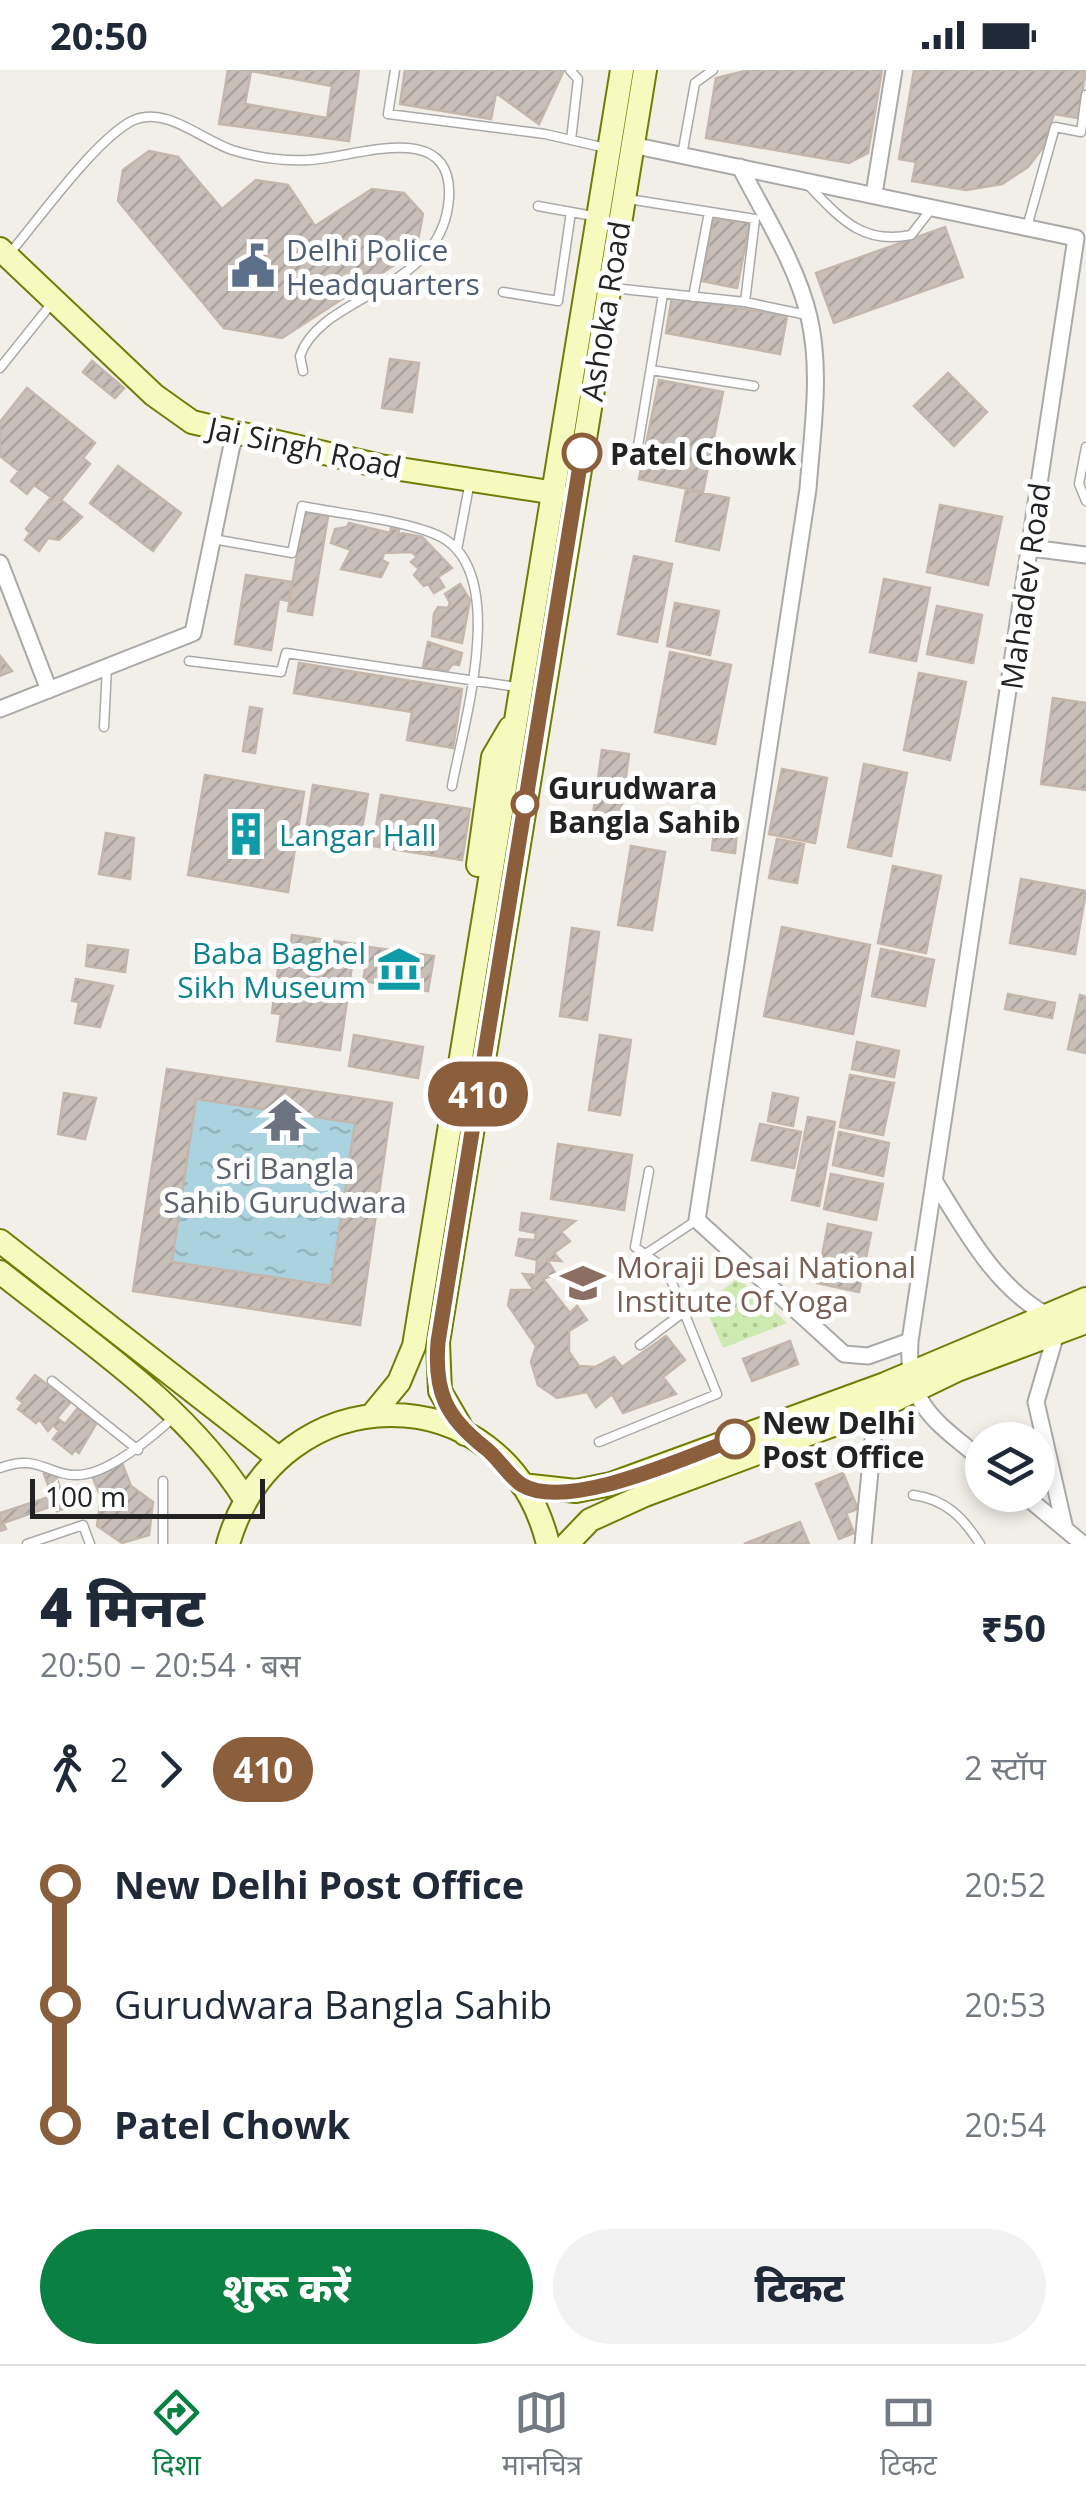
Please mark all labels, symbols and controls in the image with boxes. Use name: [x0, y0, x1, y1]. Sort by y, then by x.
text: 20:50: [50, 9, 148, 61]
street label: Ashoka Road: [571, 218, 639, 404]
place label: Delhi Police Headquarters: [286, 229, 480, 304]
public building icon: Delhi Police Headquarters: [229, 242, 277, 290]
street label: Jai Singh Road: [202, 406, 405, 487]
place label: Patel Chowk: [610, 433, 797, 474]
marker: Patel Chowk: [563, 434, 601, 472]
street label: Mahadev Road: [990, 480, 1060, 692]
place label: Gurudwara Bangla Sahib: [548, 767, 741, 842]
marker: Gurudwara Bangla Sahib: [512, 791, 538, 817]
building icon: Langar Hall: [222, 810, 270, 858]
place label: Langar Hall: [279, 814, 437, 855]
place label: Baba Baghel Sikh Museum: [177, 932, 366, 1007]
museum icon: Baba Baghel Sikh Museum: [375, 945, 423, 993]
line badge: 410: [420, 1062, 536, 1126]
text: 410: [448, 1071, 508, 1118]
temple icon: Sri Bangla Sahib Gurudwara: [261, 1096, 309, 1144]
place label: Sri Bangla Sahib Gurudwara: [163, 1147, 407, 1222]
place label: Moraji Desai National Institute Of Yoga: [616, 1246, 916, 1321]
school or university icon: Moraji Desai National Institute Of Yoga: [559, 1259, 607, 1307]
place label: New Delhi Post Office: [762, 1402, 925, 1477]
marker: New Delhi Post Office: [716, 1420, 754, 1458]
map controls: [965, 1422, 1055, 1512]
button: layers: [965, 1422, 1055, 1512]
scale bar: [30, 1474, 265, 1518]
text: 100 m: [45, 1477, 126, 1515]
text: 4 मिनट: [40, 1568, 205, 1643]
text: ₹50: [981, 1601, 1046, 1653]
text: 20:50 – 20:54 · बस: [40, 1643, 301, 1686]
icon: walk: [40, 1742, 95, 1797]
icon: forward: [143, 1742, 198, 1797]
text: 410: [233, 1746, 293, 1793]
text: 2 स्टॉप: [964, 1746, 1046, 1789]
text: 2: [110, 1748, 128, 1791]
text: New Delhi Post Office: [114, 1858, 524, 1910]
text: 20:52: [964, 1863, 1046, 1906]
text: Gurudwara Bangla Sahib: [114, 1978, 552, 2030]
text: 20:53: [964, 1983, 1046, 2026]
text: Patel Chowk: [114, 2098, 350, 2150]
text: 20:54: [964, 2103, 1046, 2146]
button: शुरू करें: [40, 2229, 533, 2344]
button: टिकट: [553, 2229, 1046, 2344]
tab: दिशा: [149, 2385, 204, 2486]
tab: मानचित्र: [502, 2385, 582, 2486]
tab: टिकट: [880, 2385, 937, 2486]

